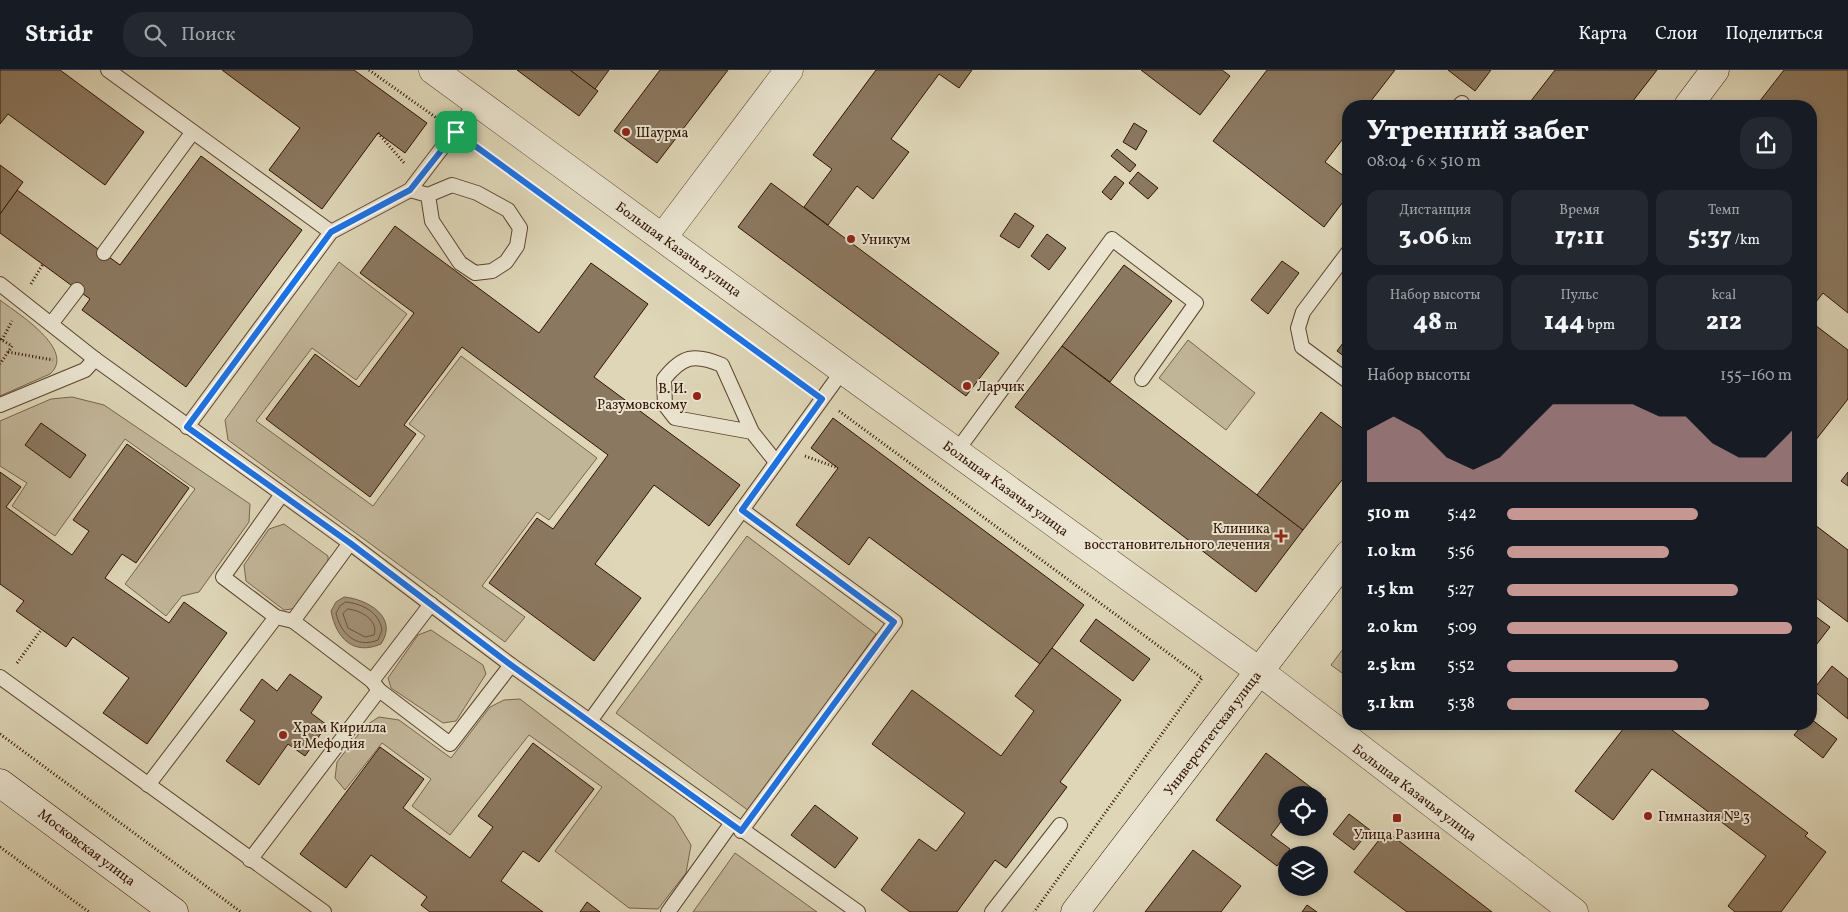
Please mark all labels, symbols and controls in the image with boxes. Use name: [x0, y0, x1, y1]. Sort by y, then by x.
search box: [123, 12, 473, 57]
text: Stridr: [25, 18, 93, 52]
icon: search: [141, 21, 169, 49]
text: Поиск: [181, 22, 235, 48]
text: Карта: [1579, 22, 1627, 47]
text: Слои: [1655, 22, 1697, 47]
text: Поделиться: [1725, 22, 1823, 47]
pin: [435, 111, 477, 153]
text: Утренний забег: [1367, 112, 1589, 151]
button: share: [1740, 117, 1792, 169]
icon: arrive: [442, 118, 470, 146]
place label: Шаурма: [636, 124, 688, 143]
marker: Шаурма: [620, 126, 632, 138]
text: 08:04 · 6 × 510 m: [1367, 151, 1481, 173]
street label: Большая Казачья улица: [611, 198, 745, 302]
text: Дистанция: [1399, 201, 1471, 220]
text: Время: [1559, 201, 1600, 220]
text: Темп: [1708, 201, 1740, 220]
text: 3.06: [1399, 220, 1449, 255]
text: 17:11: [1554, 220, 1605, 255]
text: 5:37: [1688, 220, 1732, 255]
place label: Уникум: [861, 231, 911, 250]
text: km: [1449, 231, 1472, 250]
text: /km: [1732, 231, 1760, 250]
marker: Уникум: [845, 233, 857, 245]
text: Набор высоты: [1390, 286, 1481, 305]
text: Пульс: [1561, 286, 1598, 305]
text: kcal: [1711, 286, 1736, 305]
text: 48: [1413, 305, 1442, 340]
text: 144: [1544, 305, 1584, 340]
text: 212: [1706, 305, 1742, 340]
text: m: [1442, 316, 1457, 335]
text: bpm: [1584, 316, 1615, 335]
text: Набор высоты: [1367, 365, 1471, 387]
text: 155–160 m: [1720, 365, 1792, 387]
place label: Ларчик: [977, 378, 1025, 397]
place label: В. И. Разумовскому: [597, 380, 687, 415]
marker: Ларчик: [961, 380, 973, 392]
marker: В. И. Разумовскому: [691, 390, 703, 402]
street label: Большая Казачья улица: [938, 437, 1072, 541]
text: 510 m: [1367, 503, 1410, 525]
text: 5:42: [1447, 503, 1477, 525]
place label: Клиника восстановительного лечения: [1084, 520, 1270, 555]
marker: Клиника восстановительного лечения: [1274, 529, 1288, 543]
text: 1.0 km: [1367, 541, 1416, 563]
text: 5:56: [1447, 541, 1474, 563]
text: 1.5 km: [1367, 579, 1414, 601]
text: 5:27: [1447, 579, 1474, 601]
text: 2.0 km: [1367, 617, 1418, 639]
text: 5:09: [1447, 617, 1477, 639]
text: 2.5 km: [1367, 655, 1416, 677]
text: 5:52: [1447, 655, 1475, 677]
street label: Университетская улица: [1160, 668, 1266, 800]
text: 3.1 km: [1367, 693, 1415, 715]
text: 5:38: [1447, 693, 1475, 715]
place label: Храм Кирилла и Мефодия: [293, 719, 387, 754]
marker: Храм Кирилла и Мефодия: [277, 729, 289, 741]
street label: Большая Казачья улица: [1348, 740, 1480, 846]
map controls: [1278, 786, 1328, 896]
button: locate: [1278, 786, 1328, 836]
street label: Московская улица: [33, 805, 139, 891]
place label: Гимназия № 3: [1658, 808, 1750, 827]
marker: Гимназия № 3: [1642, 810, 1654, 822]
marker: Улица Разина: [1391, 812, 1403, 824]
place label: Улица Разина: [1354, 826, 1440, 845]
button: layers: [1278, 846, 1328, 896]

